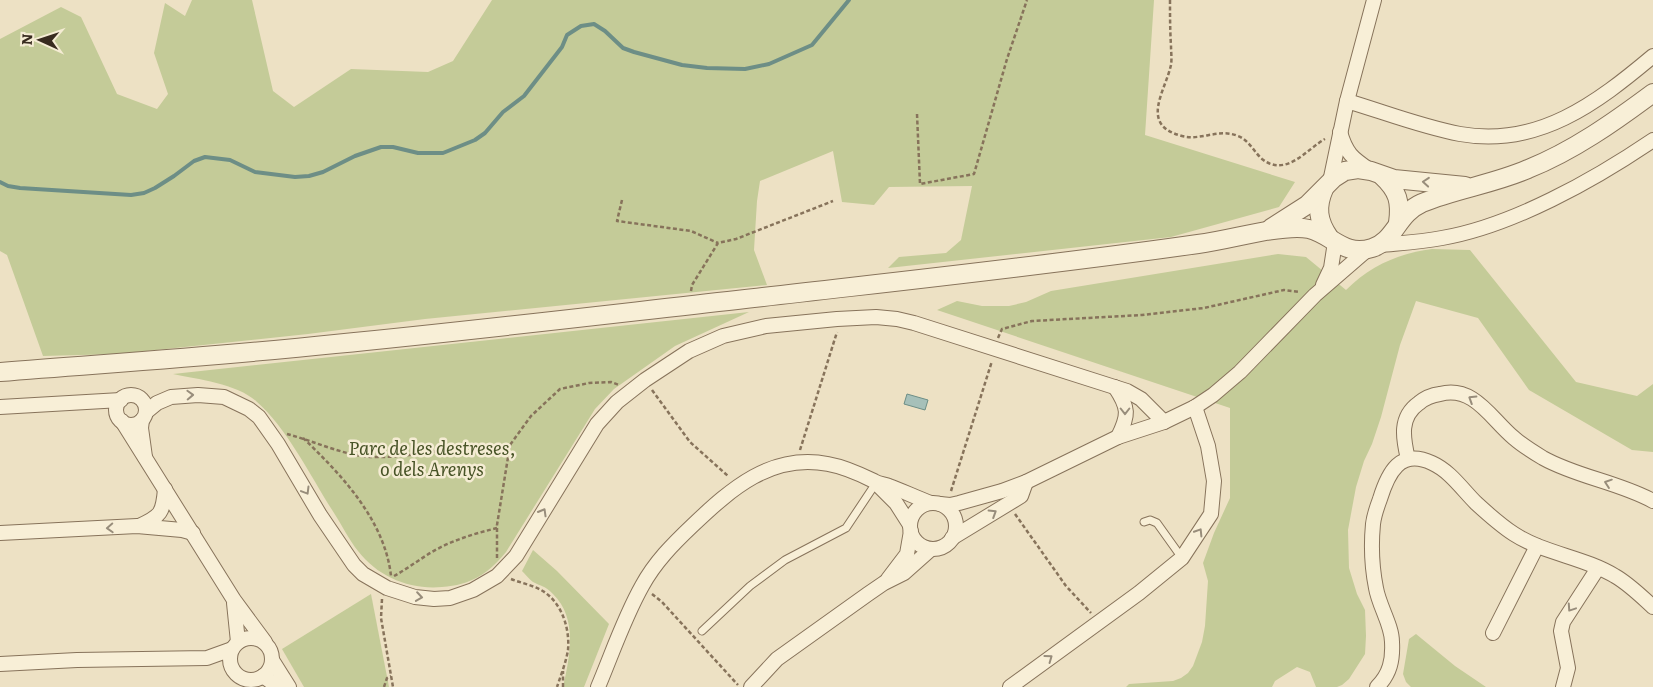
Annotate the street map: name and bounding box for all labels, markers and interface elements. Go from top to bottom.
north arrow [15,15,65,65]
text: N [16,33,36,46]
one-way arrow [1422,177,1430,188]
one-way arrow [186,390,194,400]
one-way arrow [1468,396,1477,406]
one-way arrow [1120,408,1130,416]
park label: Parc de les destreses, o dels Arenys [349,434,515,482]
one-way arrow [1604,479,1613,489]
one-way arrow [299,486,309,495]
one-way arrow [537,508,547,517]
one-way arrow [987,510,996,520]
one-way arrow [106,522,114,533]
one-way arrow [1193,529,1202,538]
one-way arrow [416,591,424,602]
one-way arrow [1568,603,1577,612]
one-way arrow [1043,655,1053,664]

